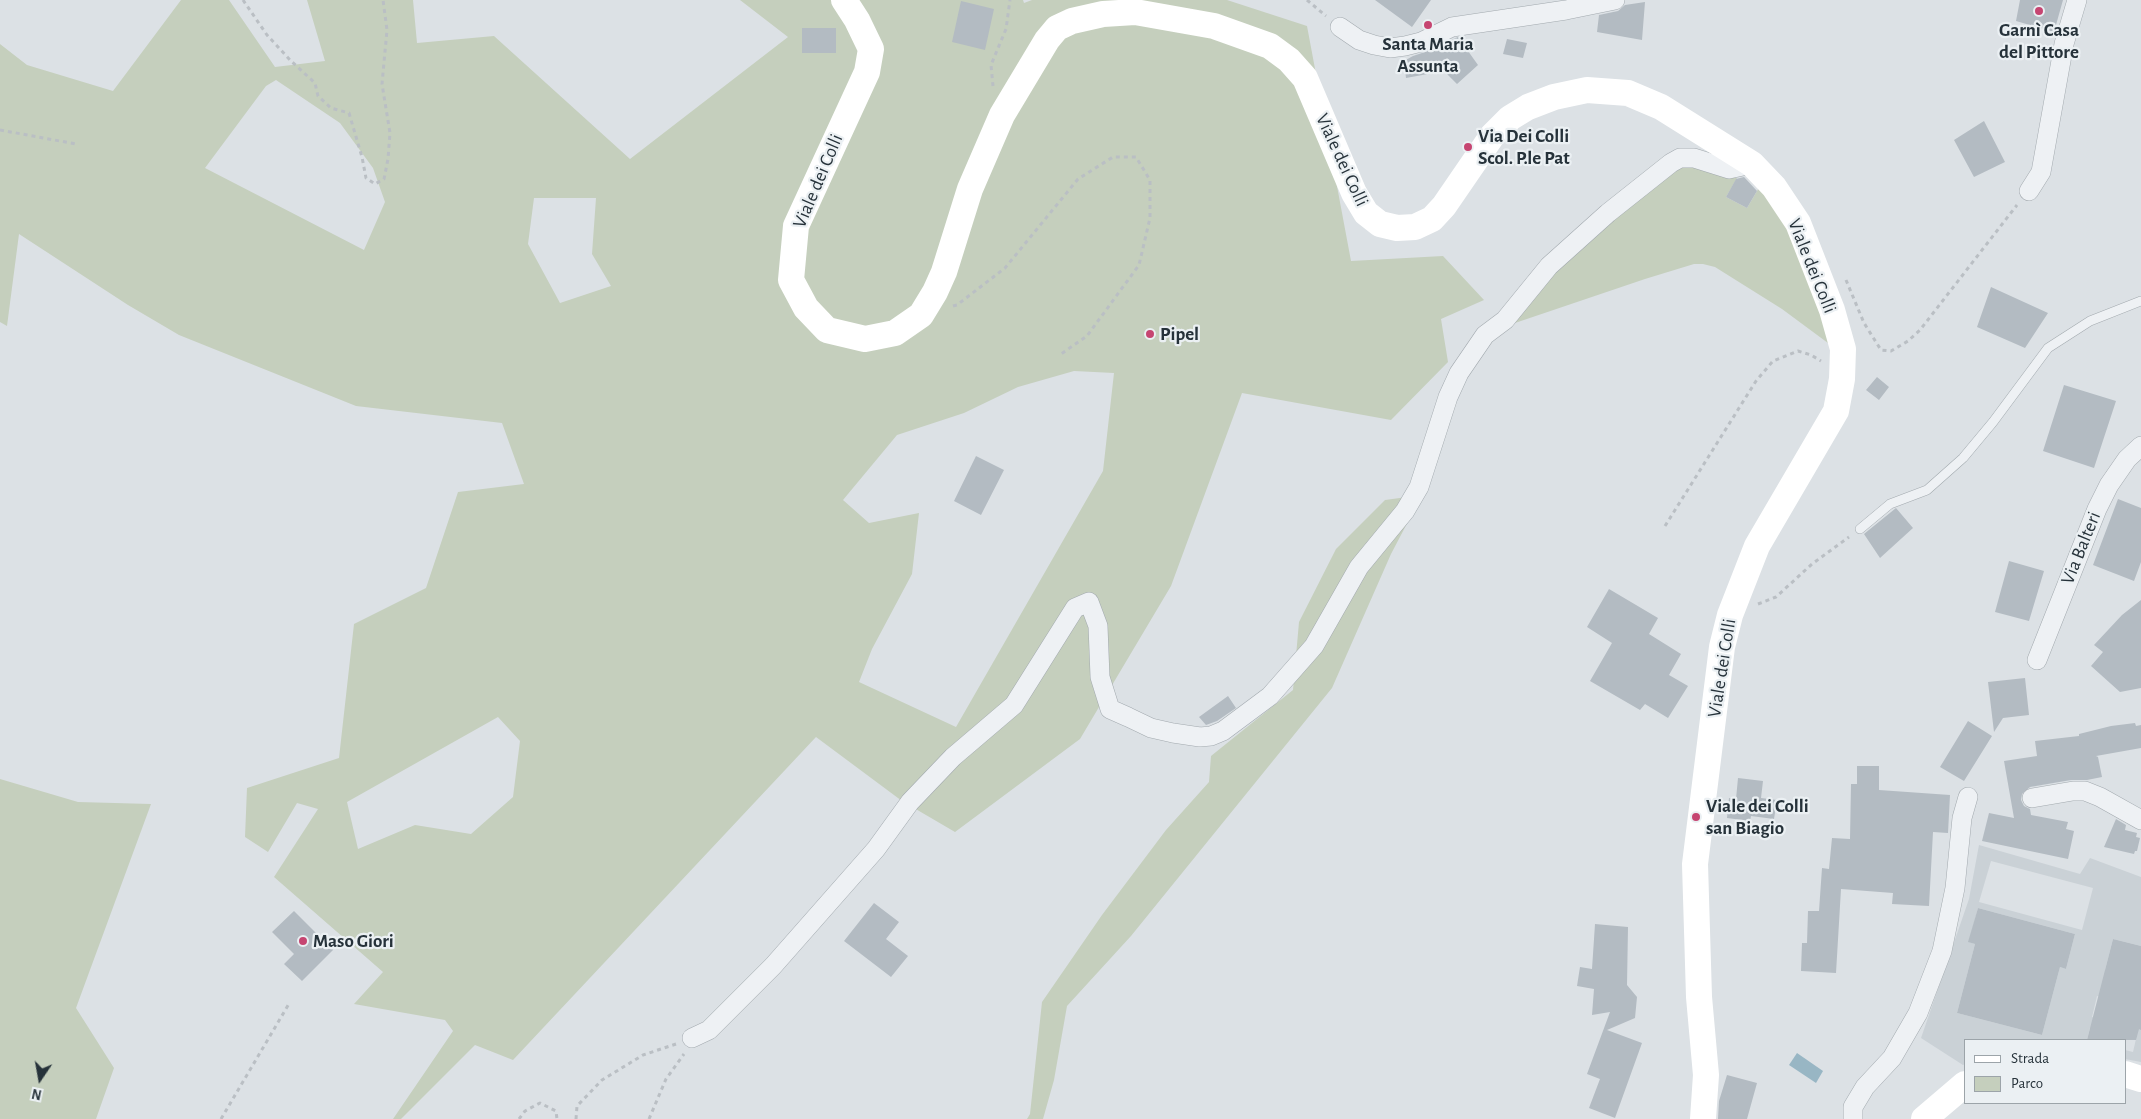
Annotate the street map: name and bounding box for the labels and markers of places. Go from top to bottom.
marker: Garnì Casa del Pittore [2033,5,2045,17]
marker: Santa Maria Assunta [1422,19,1434,31]
place label: Garnì Casa del Pittore [1999,19,2079,63]
place label: Santa Maria Assunta [1382,33,1474,77]
place label: Via Dei Colli Scol. P.le Pat [1478,125,1570,169]
marker: Via Dei Colli Scol. P.le Pat [1462,141,1474,153]
place label: Pipel [1160,323,1199,345]
marker: Pipel [1144,328,1156,340]
place label: Viale dei Colli san Biagio [1706,795,1809,839]
marker: Viale dei Colli san Biagio [1690,811,1702,823]
place label: Maso Giori [313,930,394,952]
marker: Maso Giori [297,935,309,947]

